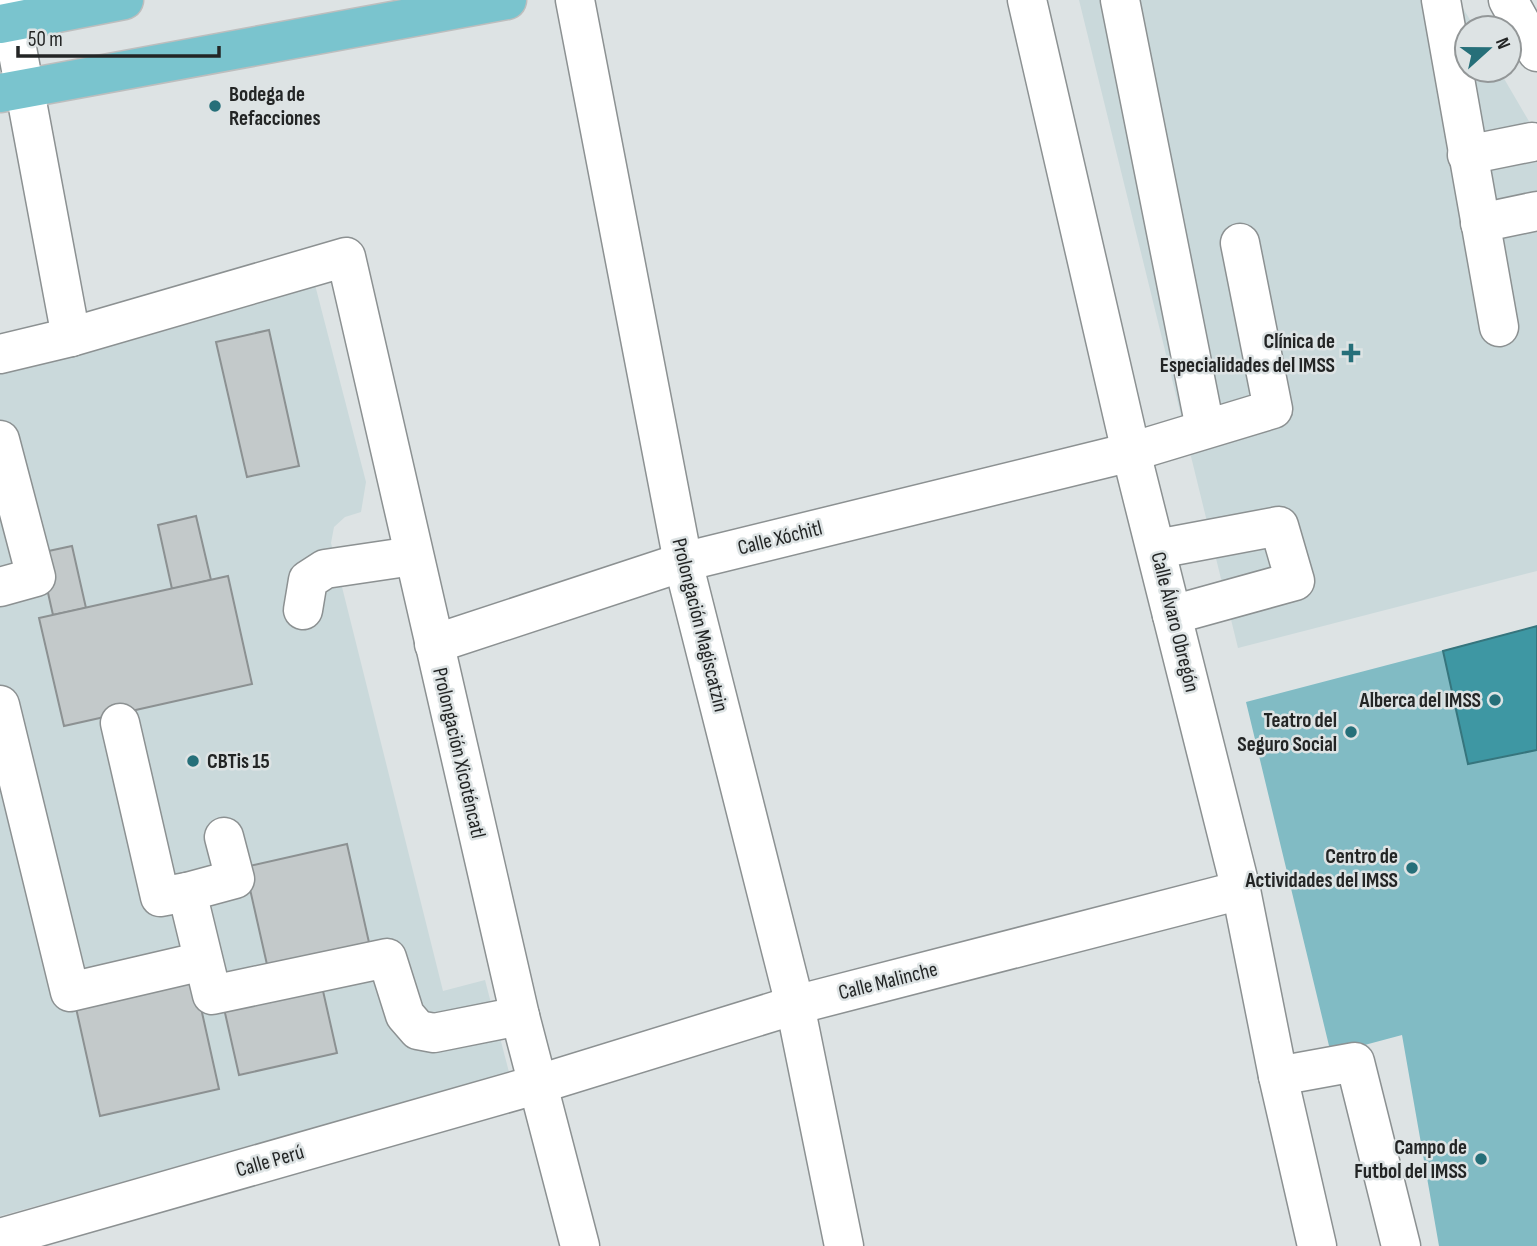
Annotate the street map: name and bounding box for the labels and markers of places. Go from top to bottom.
place label: Bodega de Refacciones [229,82,320,131]
marker: Bodega de Refacciones [207,98,223,114]
place label: Clínica de Especialidades del IMSS [1160,329,1335,378]
marker: Clínica de Especialidades del IMSS [1341,343,1361,363]
place label: Alberca del IMSS [1358,688,1481,713]
marker: Alberca del IMSS [1487,692,1503,708]
place label: Teatro del Seguro Social [1237,708,1337,757]
marker: Teatro del Seguro Social [1343,724,1359,740]
place label: CBTis 15 [207,749,270,774]
marker: CBTis 15 [185,753,201,769]
place label: Centro de Actividades del IMSS [1244,844,1398,893]
marker: Centro de Actividades del IMSS [1404,860,1420,876]
place label: Campo de Futbol del IMSS [1354,1135,1467,1184]
marker: Campo de Futbol del IMSS [1473,1151,1489,1167]

